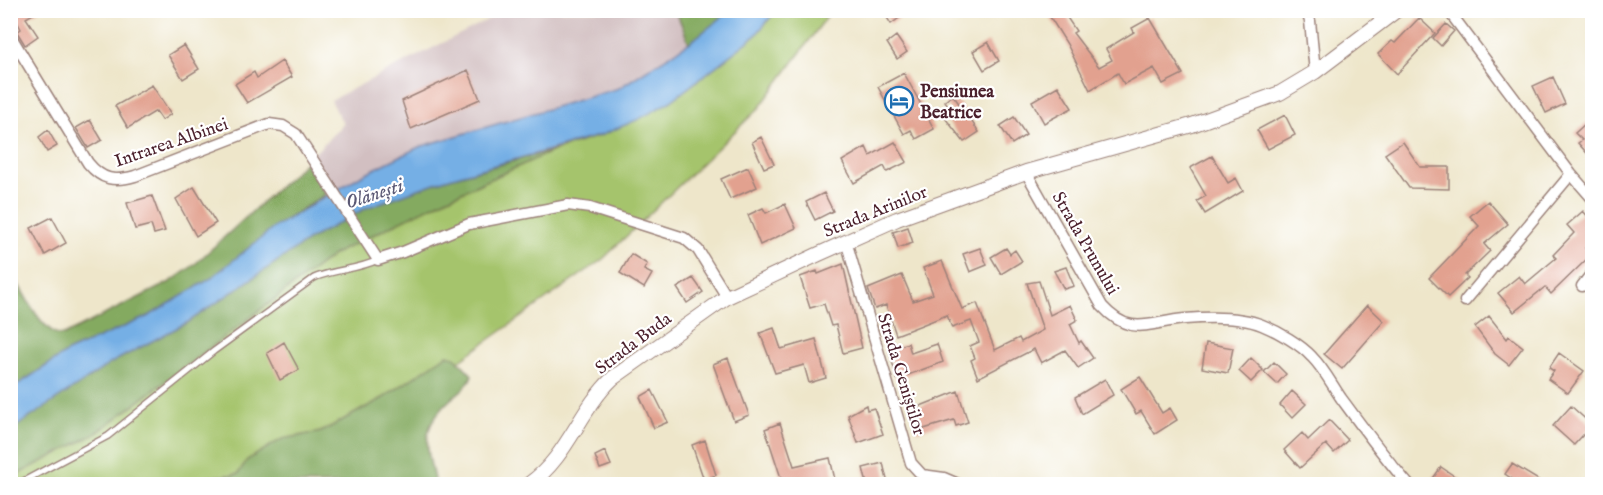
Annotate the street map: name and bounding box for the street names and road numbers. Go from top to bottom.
street label: Intrarea Albinei [112,113,231,174]
street label: Strada Arinilor [820,181,931,244]
street label: Strada Prunului [1046,188,1124,300]
street label: Strada Buda [591,308,677,380]
street label: Strada Geniștilor [871,311,930,439]

